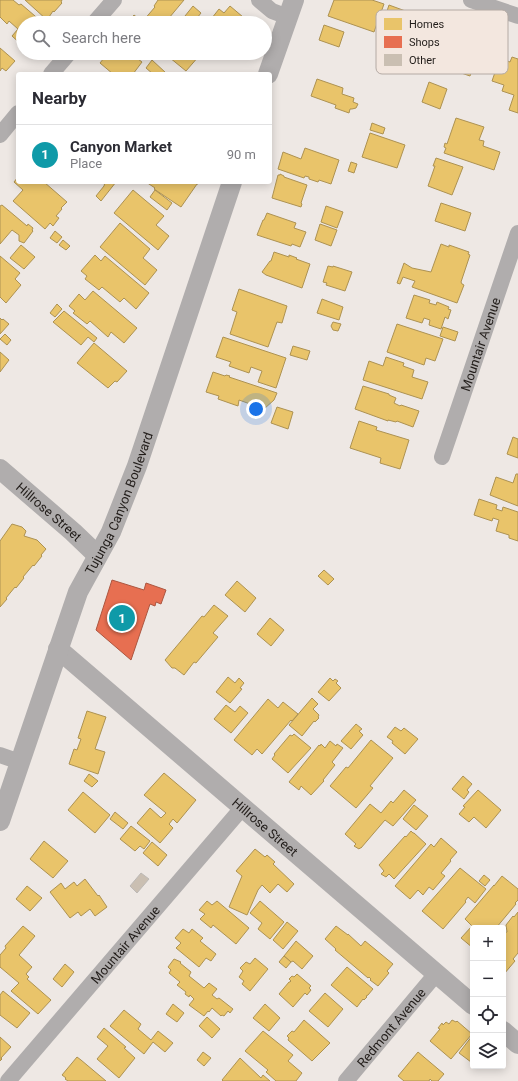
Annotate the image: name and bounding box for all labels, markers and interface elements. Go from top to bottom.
legend [376,10,508,74]
search box [16,16,272,60]
text: Homes [409,18,445,31]
icon: search [30,27,52,49]
text: Search here [62,29,141,47]
text: Shops [409,36,440,49]
text: Other [409,54,436,67]
text: Nearby [32,88,87,108]
text: Canyon Market [70,138,172,156]
text: 1 [41,147,49,162]
text: 90 m [227,147,256,162]
text: Place [70,156,102,171]
street label: Mountair Avenue [457,295,503,393]
your location [246,399,266,419]
street label: Tujunga Canyon Boulevard [82,430,155,577]
street label: Hillrose Street [13,479,85,544]
pin: 1 [109,603,135,633]
street label: Hillrose Street [229,794,301,859]
street label: Mountair Avenue [88,902,163,986]
map controls [470,925,506,1069]
button: + [470,925,506,961]
button: − [470,961,506,997]
street label: Redmont Avenue [354,985,429,1070]
button: locate [470,997,506,1033]
button: layers [470,1033,506,1069]

